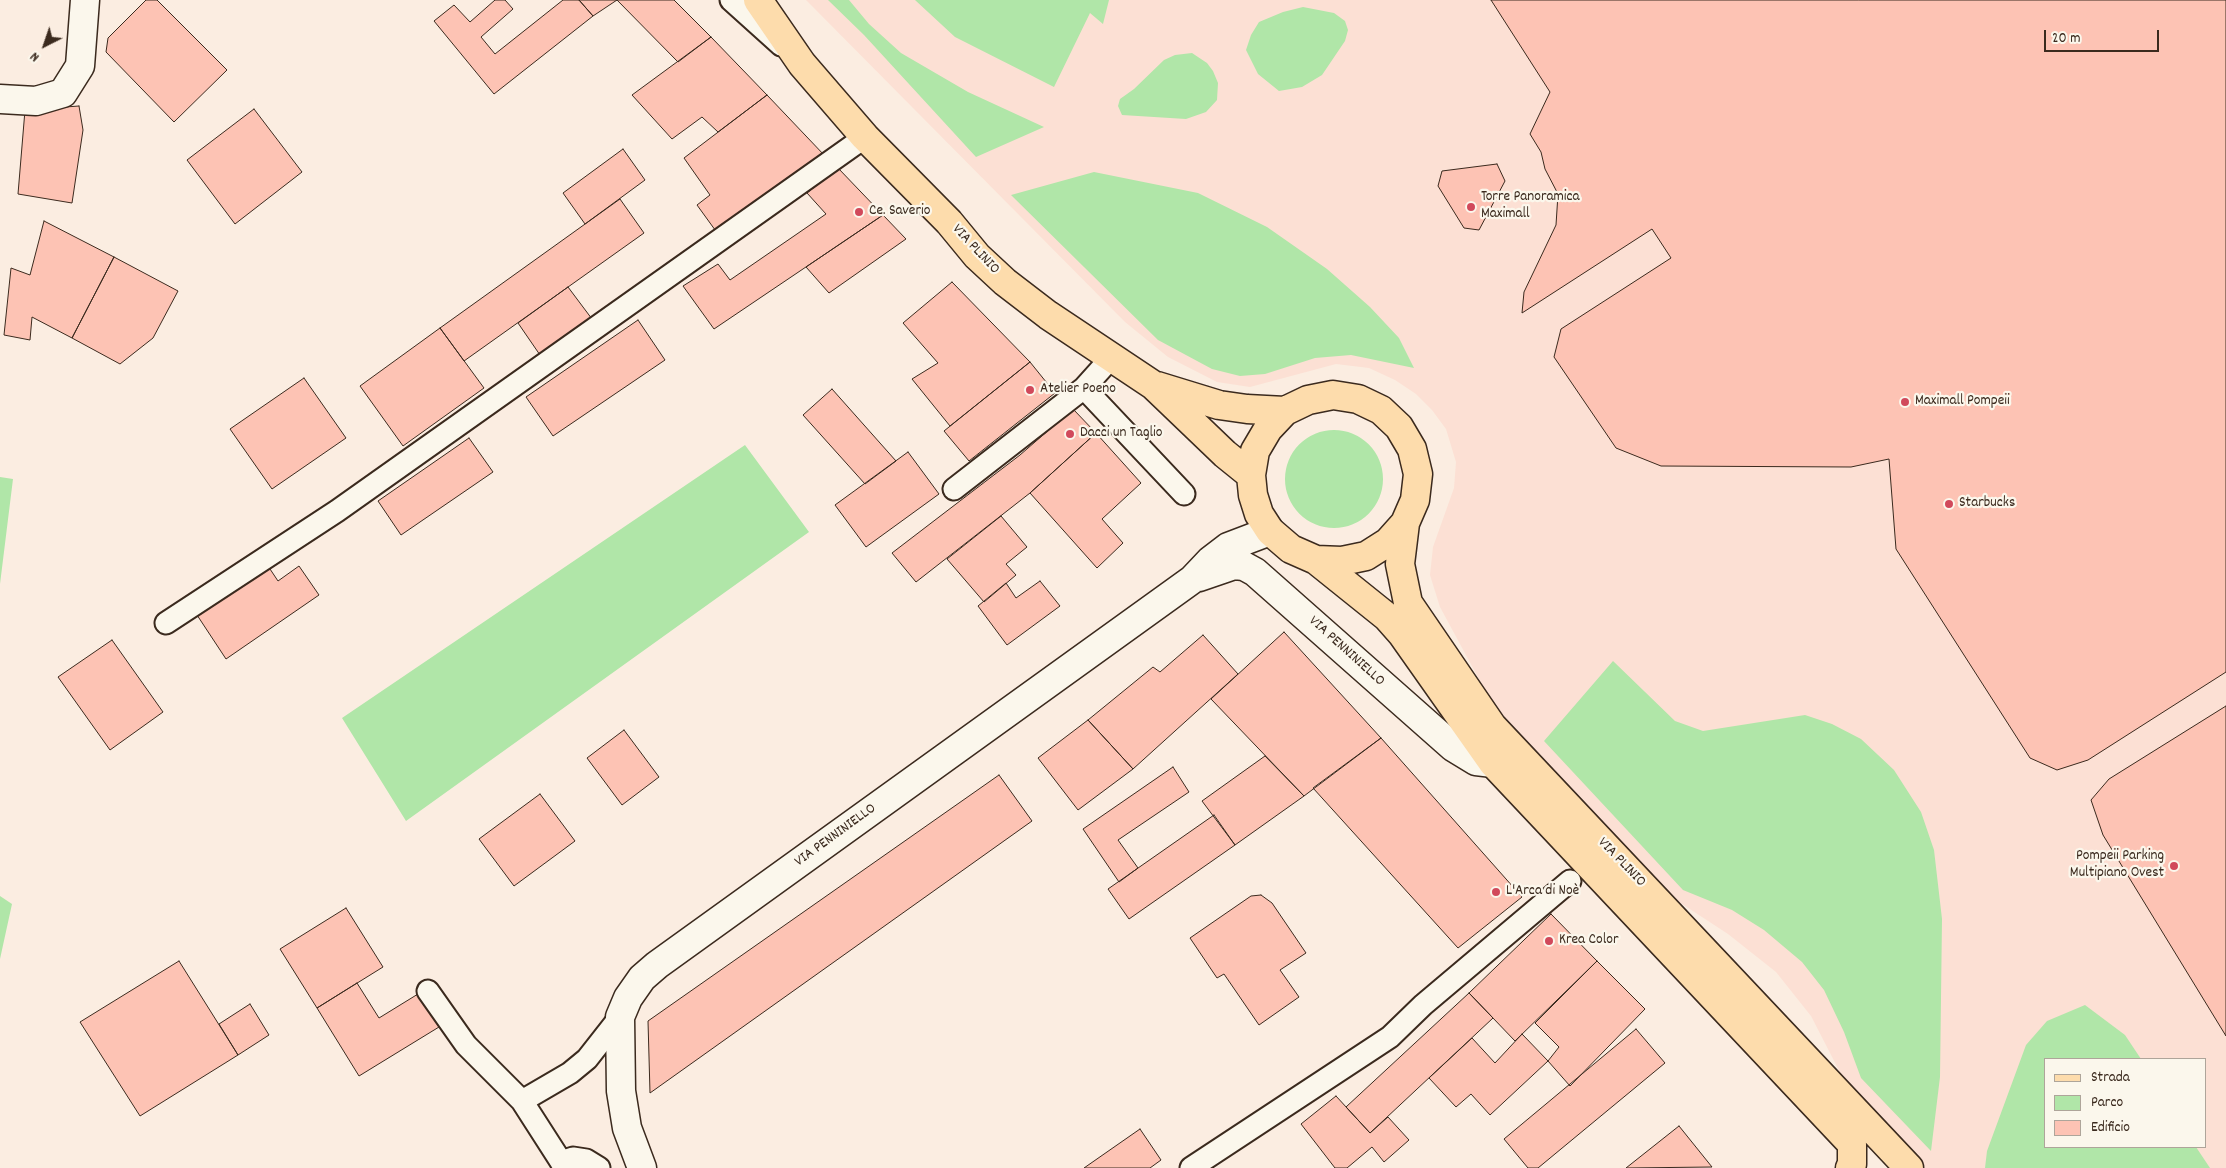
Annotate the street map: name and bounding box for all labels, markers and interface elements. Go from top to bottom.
north arrow [20,20,70,70]
scale bar [2046,20,2161,52]
text: 20 m [2052,28,2080,50]
text: N [26,47,44,66]
place label: Torre Panoramica Maximall [1481,189,1580,224]
marker: Torre Panoramica Maximall [1465,201,1477,213]
place label: Ce. Saverio [869,203,930,221]
marker: Ce. Saverio [853,206,865,218]
street label: VIA PLINIO [947,221,1003,279]
place label: Atelier Poeno [1040,381,1116,399]
marker: Atelier Poeno [1024,384,1036,396]
place label: Maximall Pompeii [1915,393,2010,411]
marker: Maximall Pompeii [1899,396,1911,408]
place label: Dacci un Taglio [1080,425,1162,443]
marker: Dacci un Taglio [1064,428,1076,440]
place label: Starbucks [1959,495,2015,513]
marker: Starbucks [1943,498,1955,510]
street label: VIA PENNINIELLO [1304,613,1388,691]
street label: VIA PENNINIELLO [792,800,880,872]
street label: VIA PLINIO [1593,835,1649,891]
place label: Pompeii Parking Multipiano Ovest [2070,848,2164,883]
marker: Pompeii Parking Multipiano Ovest [2168,860,2180,872]
place label: L'Arca di Noè [1506,883,1579,901]
marker: L'Arca di Noè [1490,886,1502,898]
place label: Krea Color [1559,932,1618,950]
marker: Krea Color [1543,935,1555,947]
legend [2044,1058,2206,1148]
text: Strada [2091,1067,2130,1089]
text: Parco [2091,1092,2123,1114]
text: Edificio [2091,1117,2130,1139]

